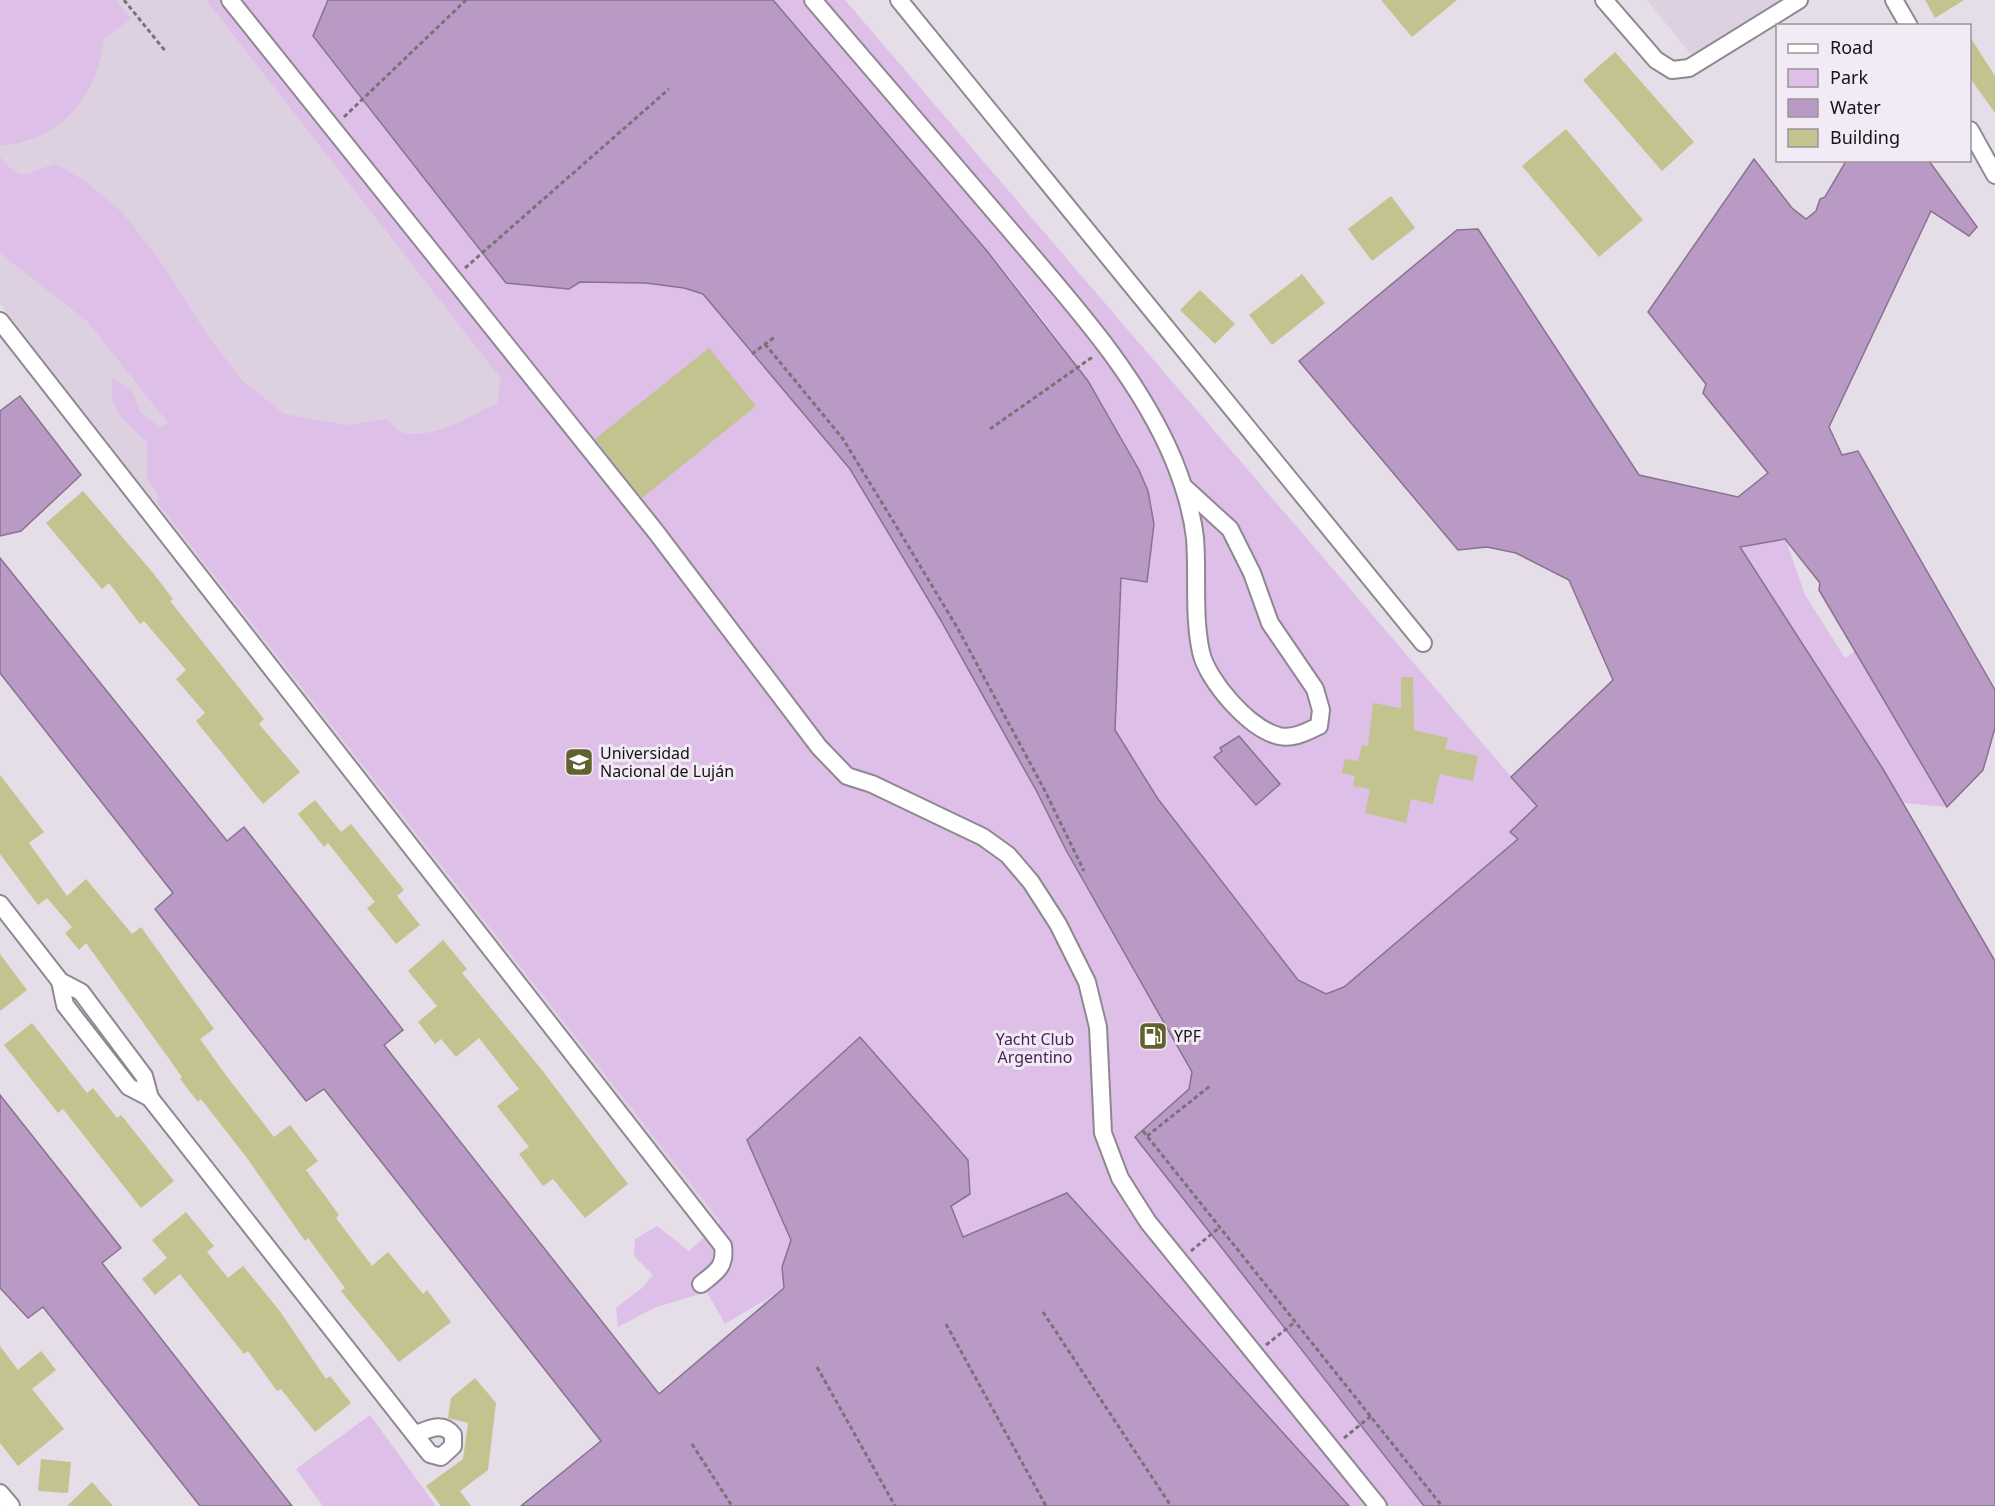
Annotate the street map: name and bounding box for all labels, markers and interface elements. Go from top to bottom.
legend [1776,24,1971,162]
text: Road [1830,35,1873,59]
text: Park [1830,65,1868,89]
text: Water [1830,95,1881,119]
text: Building [1830,125,1900,149]
place label: Universidad Nacional de Luján [600,742,734,782]
school or university icon: Universidad Nacional de Luján [563,746,595,778]
fuel station icon: YPF [1137,1020,1169,1052]
place label: YPF [1174,1025,1201,1047]
park label: Yacht Club Argentino [996,1028,1074,1068]

